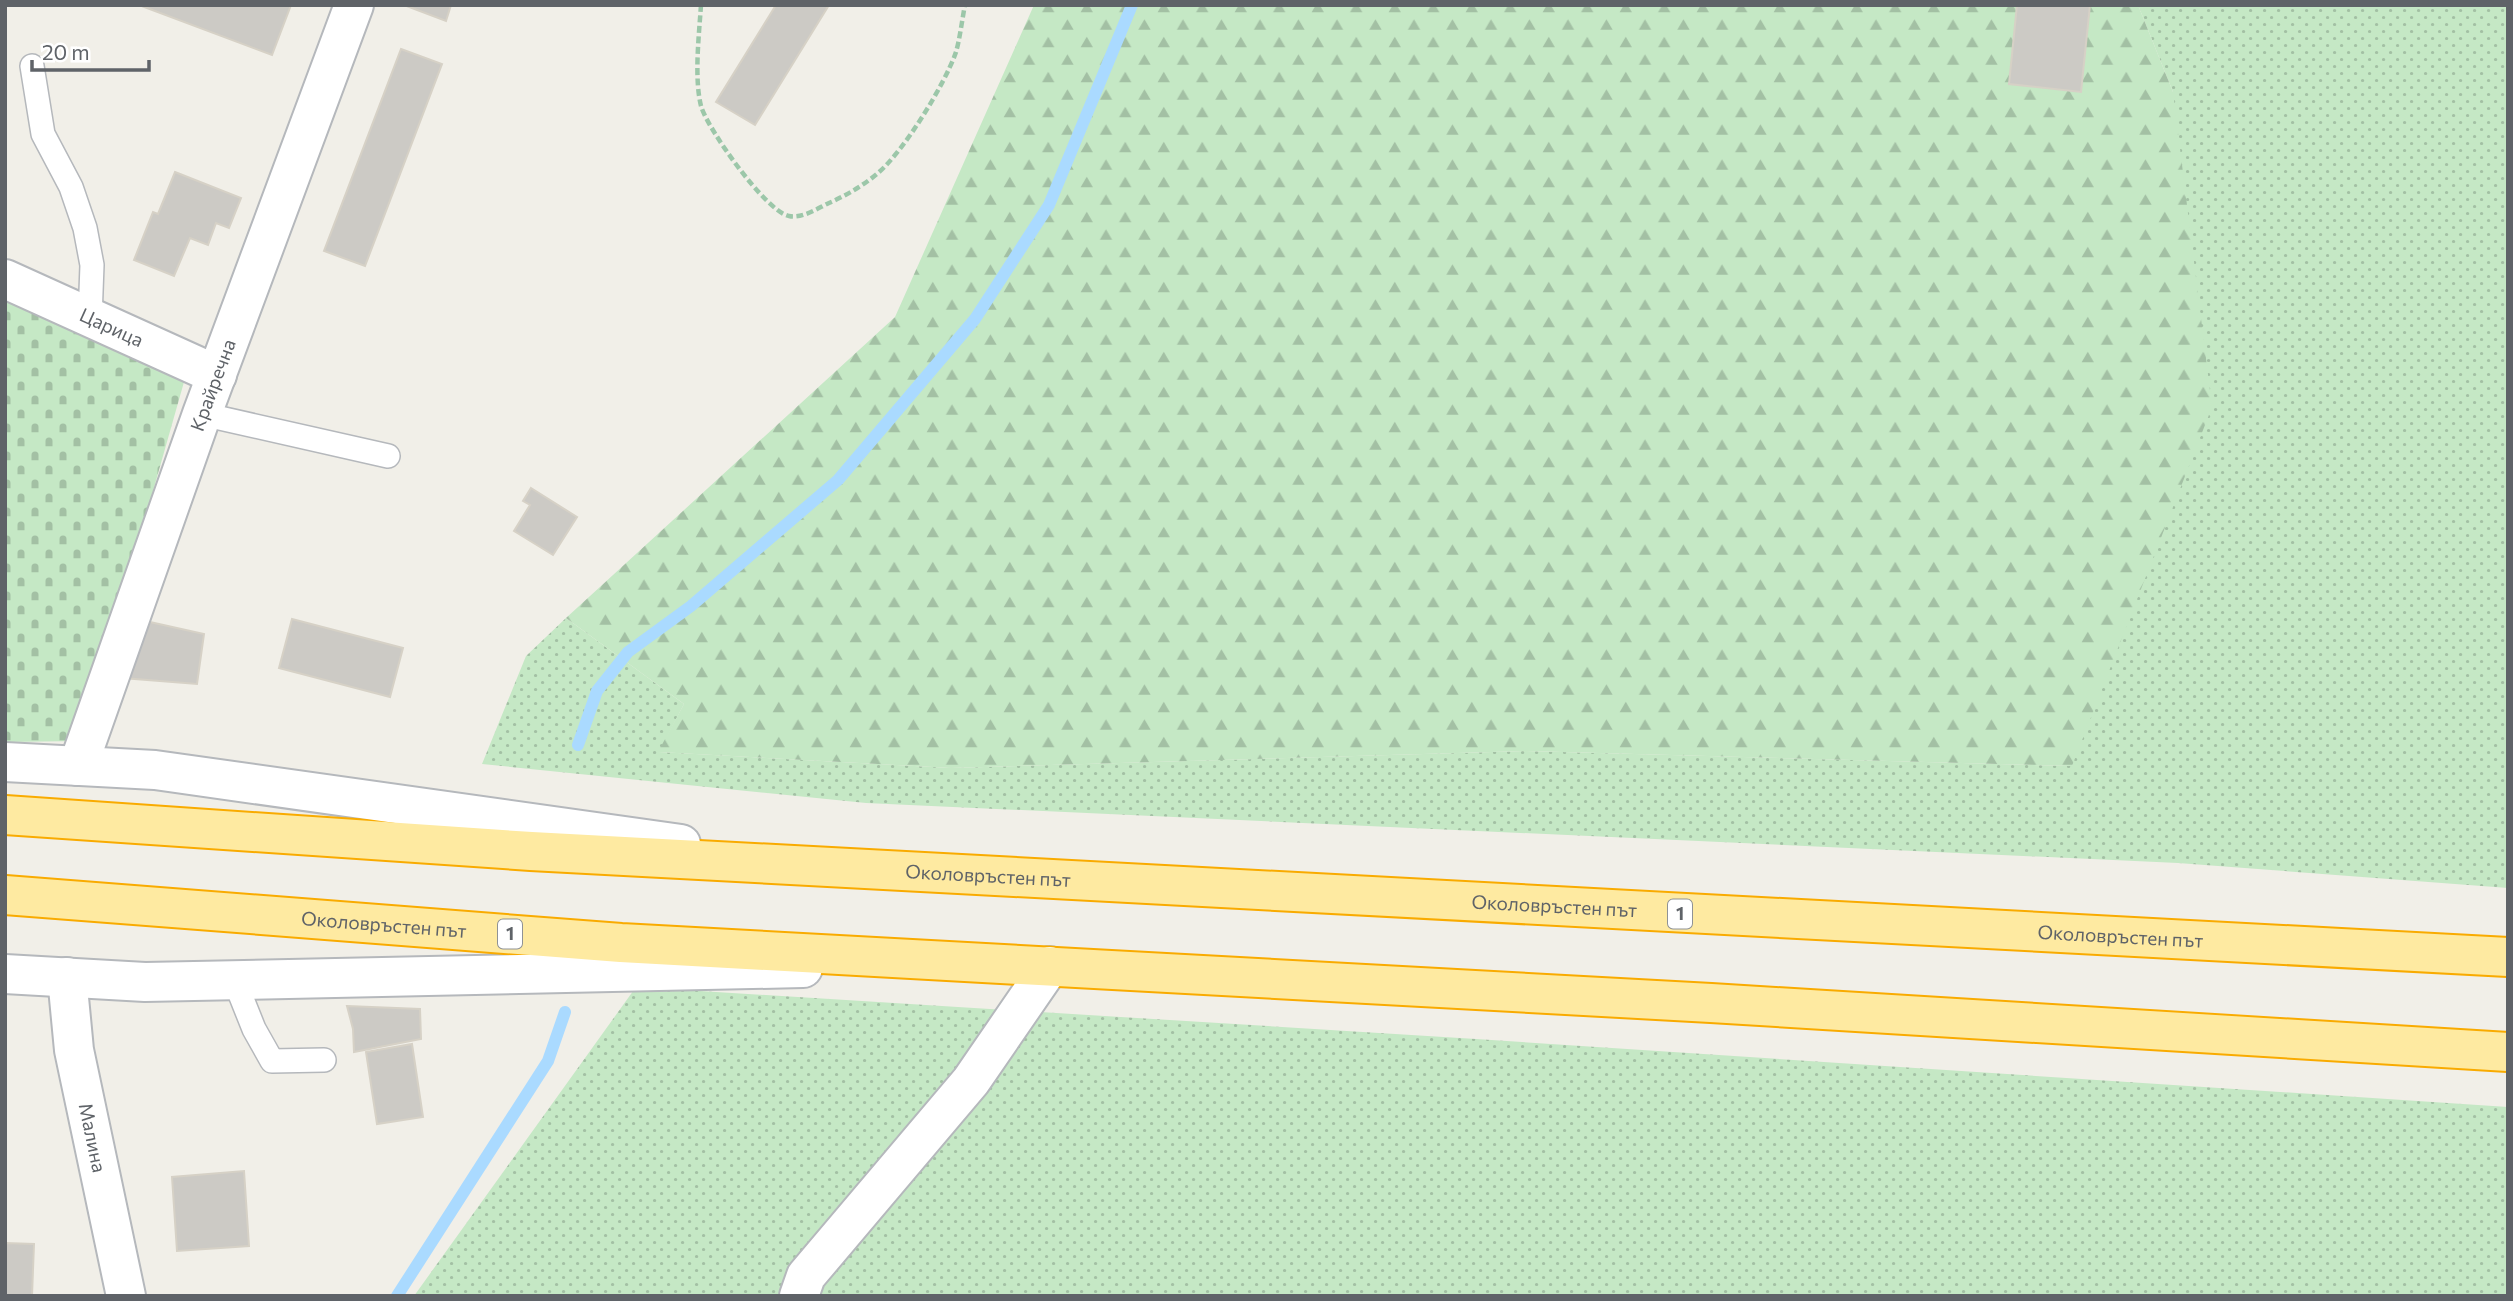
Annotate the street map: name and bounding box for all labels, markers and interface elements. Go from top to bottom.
scale bar [32,28,149,72]
text: 20 m [42,39,90,64]
street label: Царица [76,302,147,351]
street label: Крайречна [185,336,240,434]
street label: Околовръстен път [905,859,1072,891]
street label: Околовръстен път [1471,889,1638,921]
road number: 1 [1668,900,1692,929]
street label: Околовръстен път [300,906,467,942]
road number: 1 [498,919,522,948]
street label: Околовръстен път [2037,920,2204,952]
street label: Малина [74,1101,112,1174]

